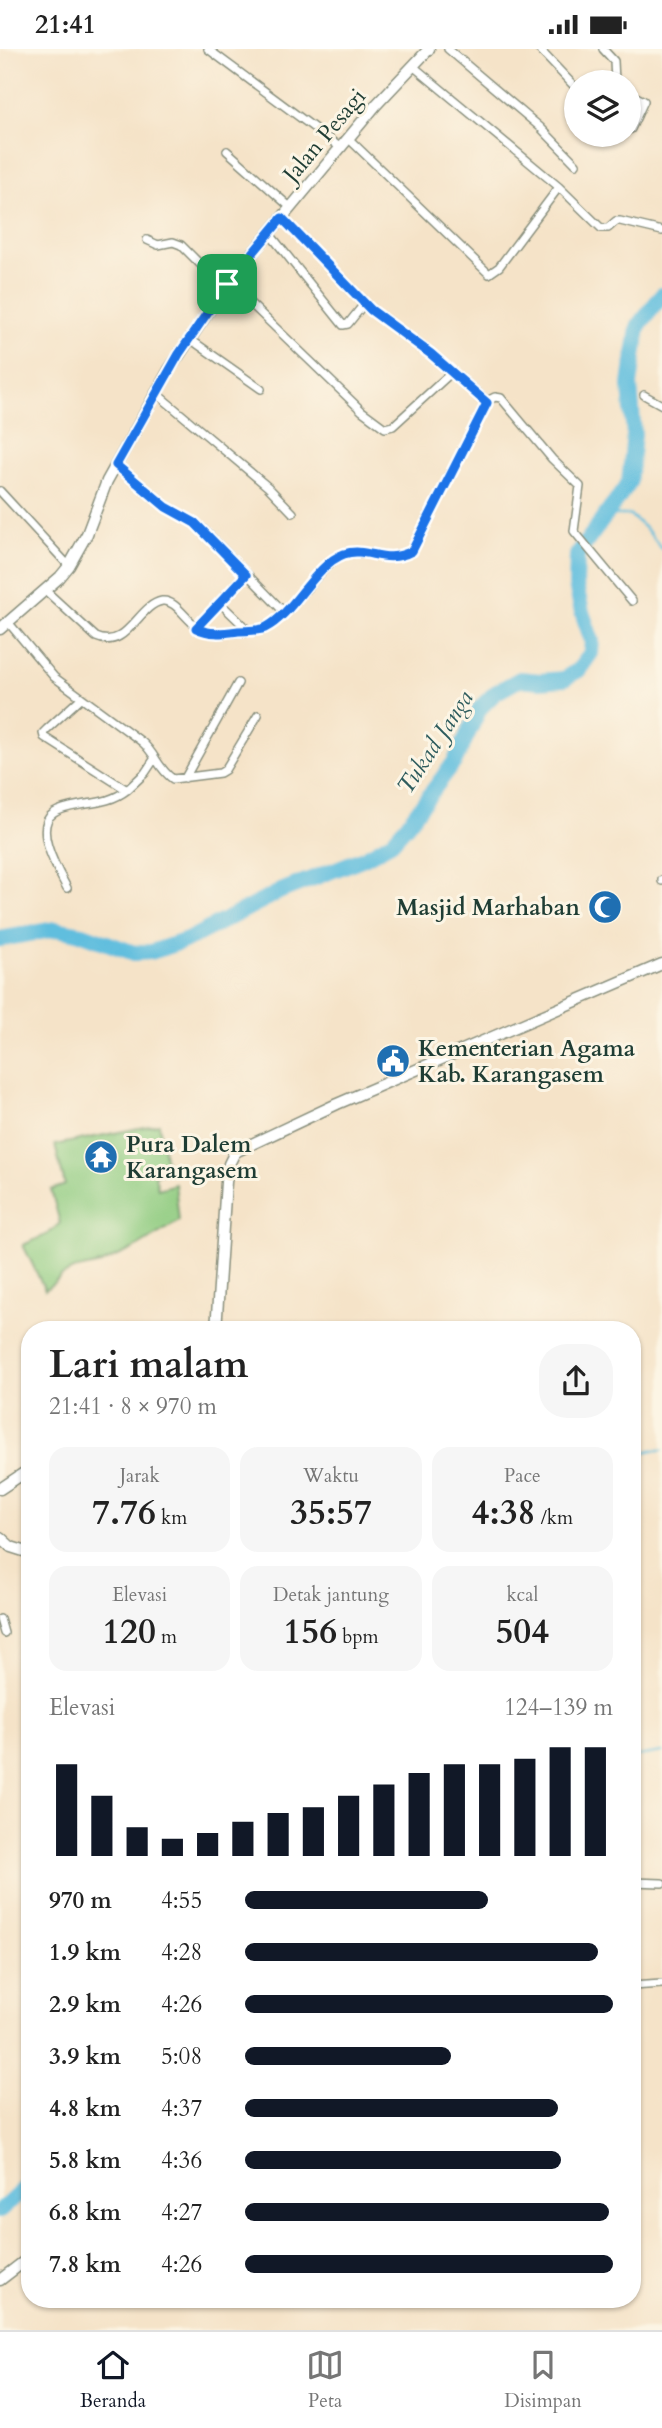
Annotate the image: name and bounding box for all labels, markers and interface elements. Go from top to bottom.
text: 21:41 [35,7,96,42]
map controls [564,70,641,147]
button: layers [564,70,641,147]
street label: Jalan Pesagi [274,82,373,191]
pin [197,254,257,314]
icon: arrive [208,265,246,303]
water label: Tukad Janga [389,684,481,801]
mosque icon: Masjid Marhaban [586,888,624,926]
place label: Masjid Marhaban [396,892,580,923]
place label: Kementerian Agama Kab. Karangasem [418,1033,636,1090]
public building icon: Kementerian Agama Kab. Karangasem [374,1042,412,1080]
place label: Pura Dalem Karangasem [126,1129,259,1186]
temple icon: Pura Dalem Karangasem [82,1138,120,1176]
text: Lari malam [49,1339,248,1391]
button: share [539,1344,613,1418]
text: 21:41 · 8 × 970 m [49,1391,217,1422]
text: Jarak [120,1463,160,1489]
text: Waktu [303,1463,359,1489]
text: Pace [504,1463,541,1489]
text: 7.76 [92,1489,156,1537]
text: 35:57 [290,1489,372,1537]
text: 4:38 [472,1489,536,1537]
text: km [156,1505,187,1531]
text: /km [536,1505,573,1531]
text: Elevasi [112,1582,167,1608]
text: Detak jantung [273,1582,389,1608]
text: kcal [506,1582,538,1608]
text: 120 [102,1608,156,1656]
text: 156 [283,1608,337,1656]
text: 504 [495,1608,549,1656]
text: m [156,1624,177,1650]
text: bpm [337,1624,379,1650]
text: Elevasi [49,1692,115,1723]
text: 124–139 m [504,1692,613,1723]
text: 970 m [49,1885,112,1916]
text: 4:55 [161,1885,202,1916]
text: 1.9 km [49,1937,121,1968]
text: 4:28 [161,1937,202,1968]
text: 2.9 km [49,1989,121,2020]
text: 4:26 [161,1989,202,2020]
text: 3.9 km [49,2041,121,2072]
text: 5:08 [161,2041,202,2072]
text: 4.8 km [49,2093,121,2124]
text: 4:37 [161,2093,202,2124]
text: 5.8 km [49,2145,121,2176]
text: 4:36 [161,2145,202,2176]
text: 6.8 km [49,2197,121,2228]
text: 4:27 [161,2197,202,2228]
text: 7.8 km [49,2249,121,2280]
text: 4:26 [161,2249,202,2280]
tab: Beranda [80,2346,146,2414]
tab: Peta [306,2346,344,2414]
tab: Disimpan [504,2346,582,2414]

